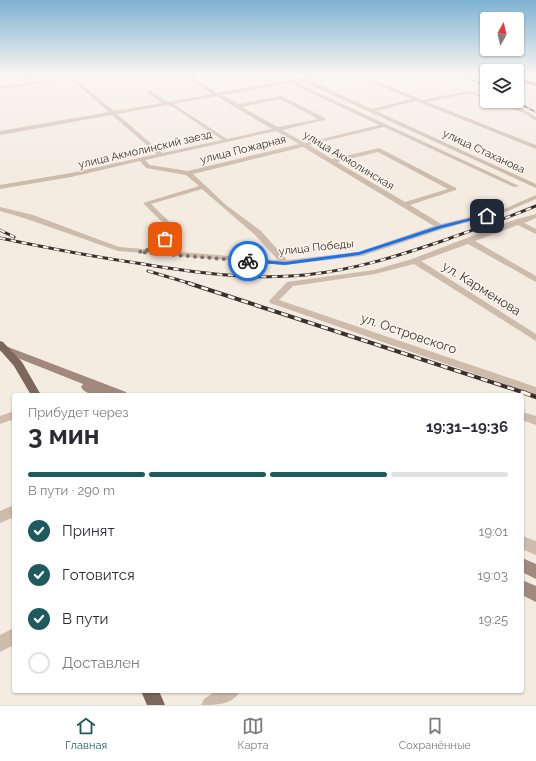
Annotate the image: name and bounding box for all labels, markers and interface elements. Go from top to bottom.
north arrow [480,12,524,56]
map controls [480,12,524,108]
button: layers [480,64,524,108]
street label: улица Стаханова [441,127,527,176]
street label: улица Акмолинский заезд [77,128,214,171]
street label: улица Акмолинская [301,128,397,193]
street label: улица Пожарная [199,133,287,166]
pin [470,199,504,233]
icon: home [476,205,498,227]
pin [148,222,182,256]
icon: bag [154,228,176,250]
street label: улица Победы [278,237,354,258]
courier [228,241,268,281]
icon: bike [237,250,259,272]
street label: ул. Карменова [440,258,524,319]
street label: ул. Островского [359,310,459,357]
text: Прибудет через [28,405,128,420]
text: 19:31–19:36 [426,418,508,436]
text: 3 мин [28,420,99,450]
text: В пути · 290 m [28,483,115,498]
icon: check [28,520,50,542]
text: Принят [62,522,115,540]
text: 19:01 [479,524,508,539]
icon: check [28,564,50,586]
text: Готовится [62,566,135,584]
text: 19:03 [477,568,508,583]
icon: check [28,608,50,630]
text: В пути [62,610,109,628]
text: 19:25 [479,612,508,627]
text: Доставлен [62,654,140,672]
tab: Главная [65,715,107,752]
tab: Карта [237,715,268,752]
tab: Сохранённые [399,715,471,752]

